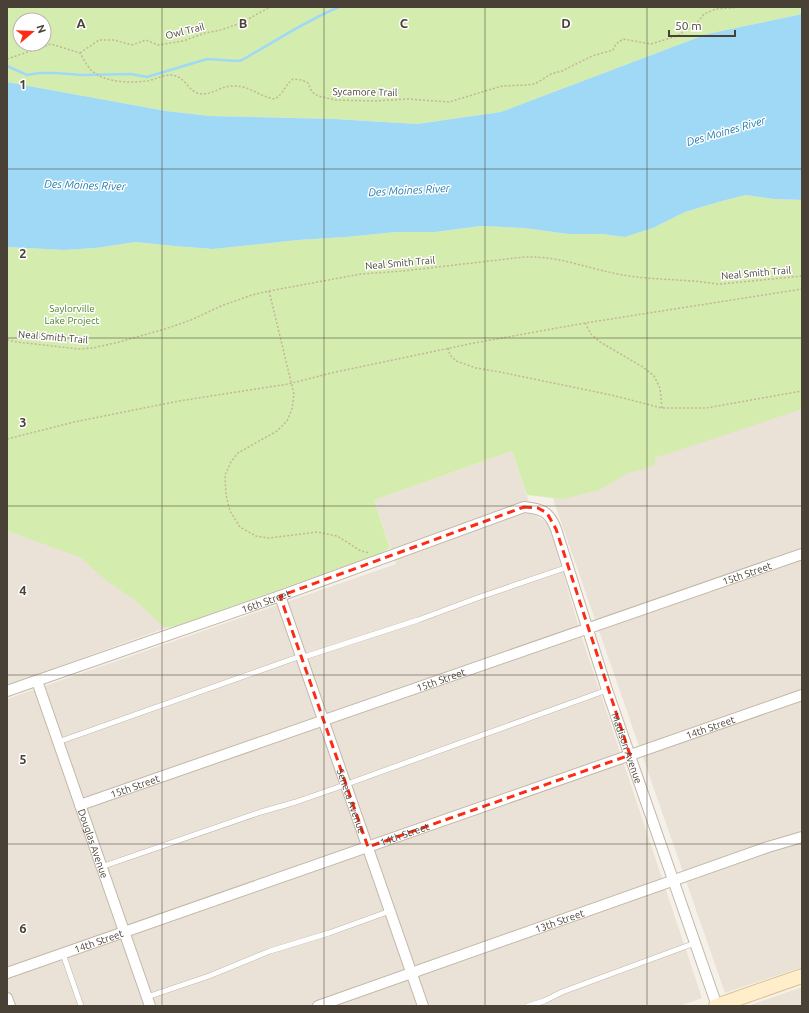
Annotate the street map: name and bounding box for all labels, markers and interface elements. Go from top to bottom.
north arrow [12,12,52,52]
scale bar [669,12,735,38]
text: A [76,16,86,30]
text: B [239,16,248,30]
text: C [400,16,409,30]
text: D [561,16,571,30]
text: 50 m [675,19,702,32]
street label: Owl Trail [164,21,206,41]
text: N [34,23,48,35]
text: 1 [19,77,27,91]
street label: Sycamore Trail [332,86,398,98]
water label: Des Moines River [685,114,768,148]
water label: Des Moines River [44,178,127,192]
water label: Des Moines River [368,182,451,198]
text: 2 [19,246,27,260]
street label: Neal Smith Trail [365,254,436,272]
street label: Neal Smith Trail [721,264,792,282]
park label: Saylorville Lake Project [44,303,100,326]
street label: Neal Smith Trail [18,328,89,346]
text: 3 [19,415,27,429]
street label: 15th Street [721,560,773,587]
text: 4 [19,583,27,597]
street label: 16th Street [240,587,292,615]
street label: 15th Street [415,666,467,693]
street label: Madison Avenue [610,711,645,785]
street label: 14th Street [684,713,736,741]
text: 5 [19,752,27,766]
street label: Seneca Avenue [335,767,368,835]
street label: 15th Street [109,772,161,800]
street label: Douglas Avenue [76,807,111,880]
street label: 14th Street [378,820,430,848]
street label: 13th Street [533,907,585,934]
text: 6 [19,921,27,935]
street label: 14th Street [73,927,125,955]

